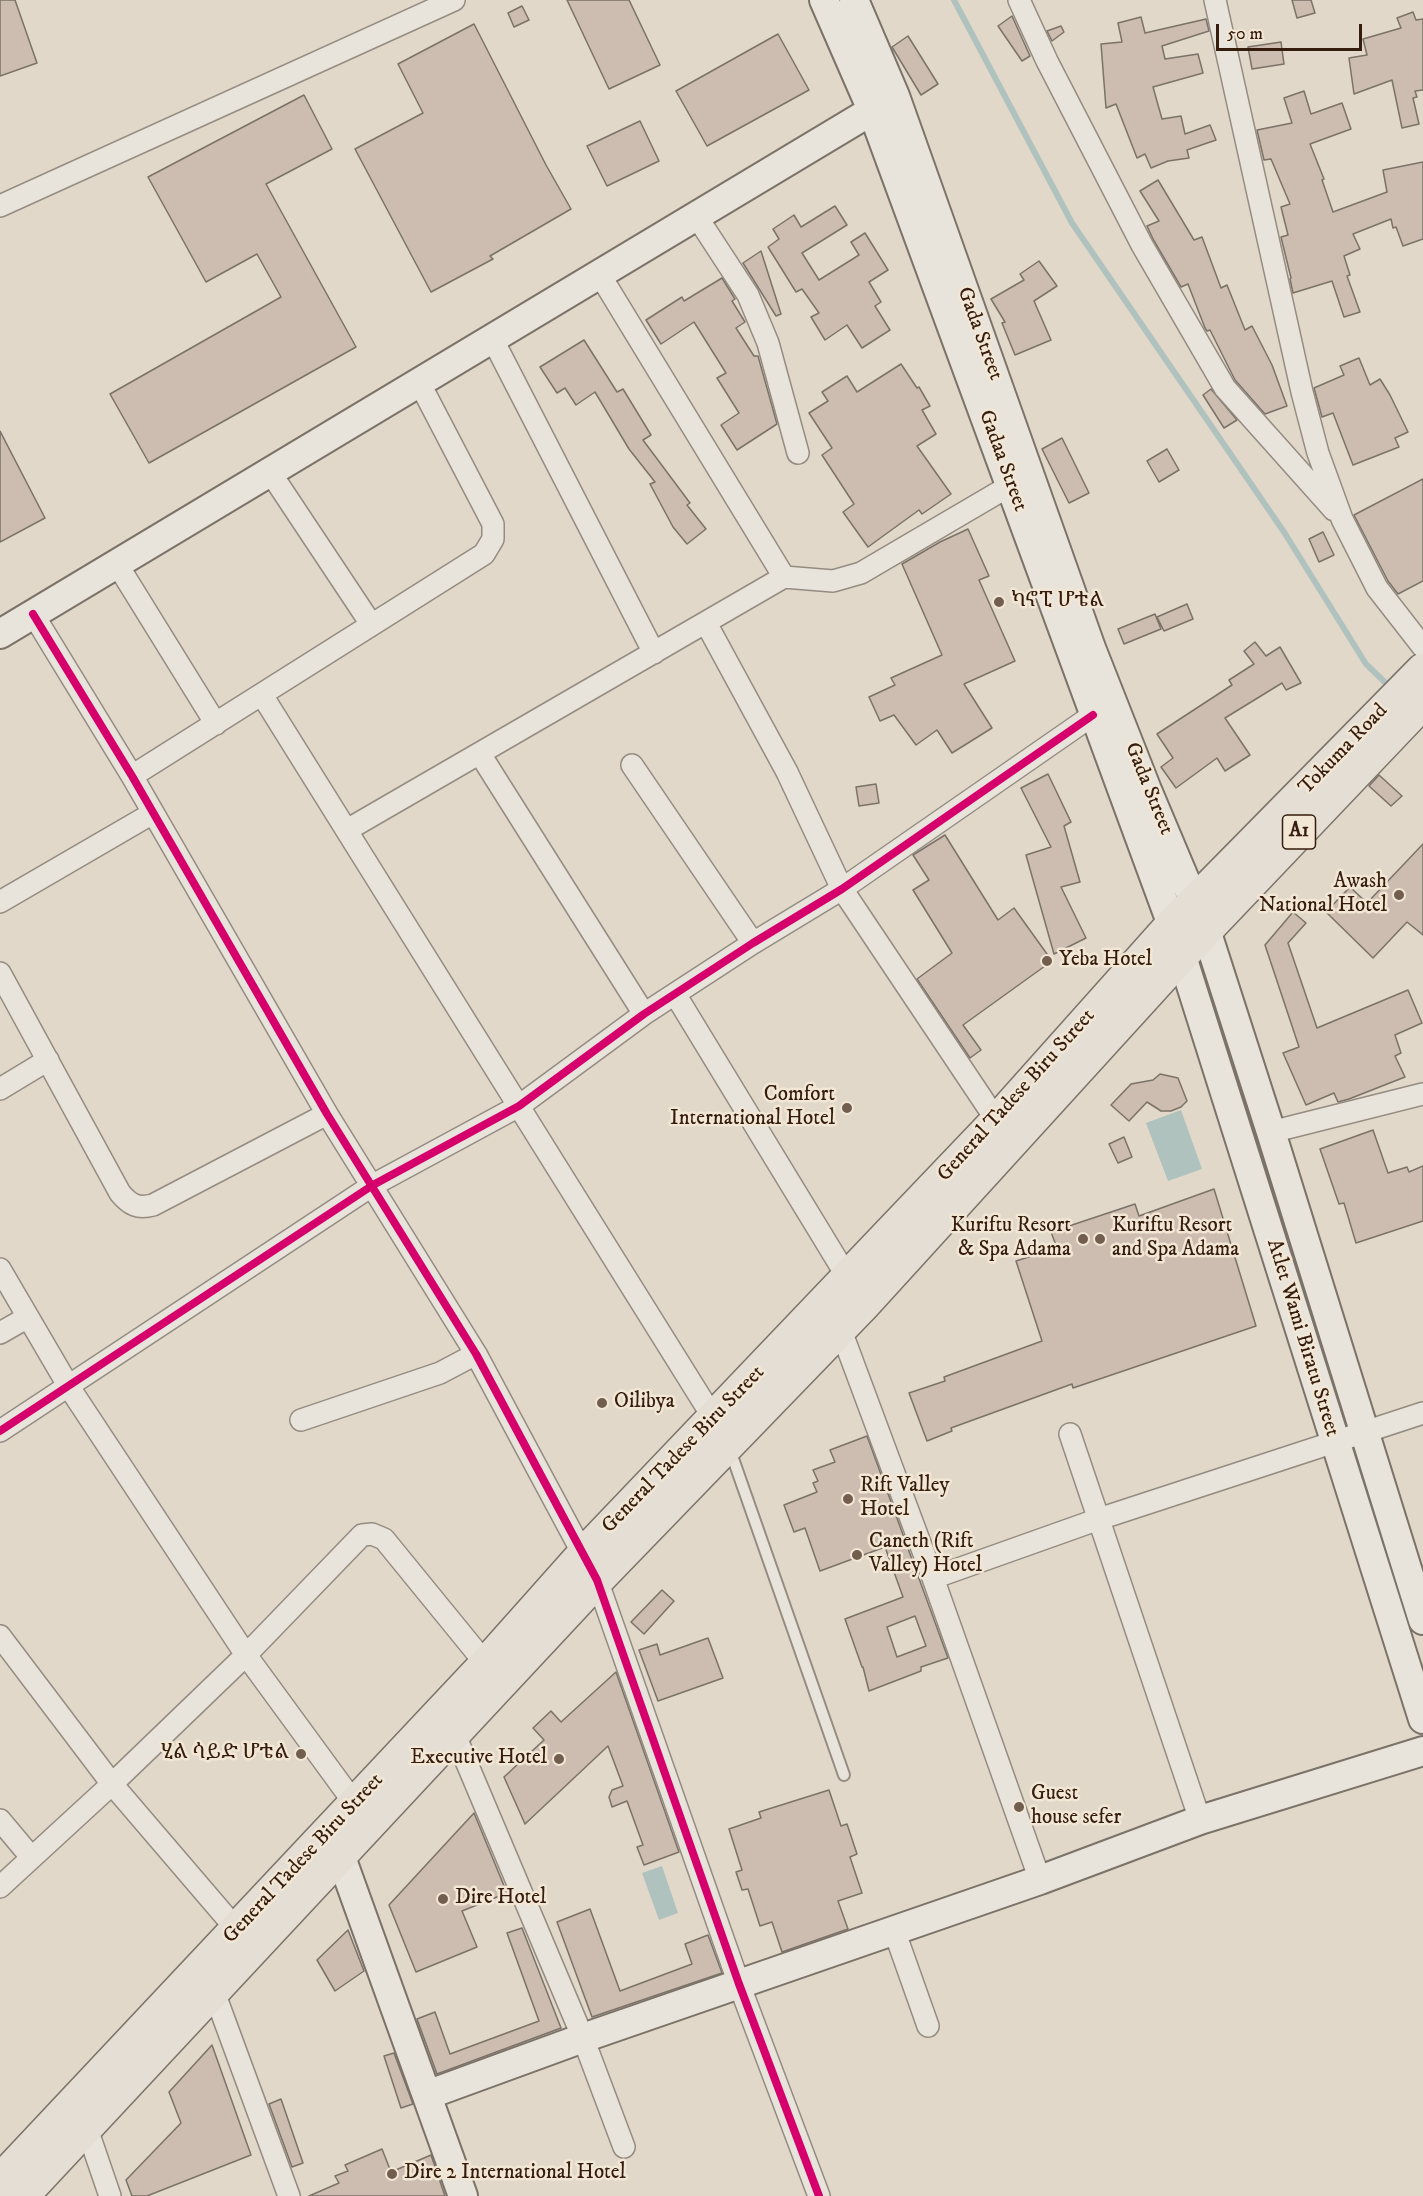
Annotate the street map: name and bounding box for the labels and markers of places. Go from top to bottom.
place label: ካኖፒ ሆቴል [1011,589,1104,615]
marker: ካኖፒ ሆቴል [992,595,1006,609]
place label: Awash National Hotel [1259,870,1387,920]
marker: Awash National Hotel [1392,888,1406,902]
place label: Yeba Hotel [1059,948,1152,974]
marker: Yeba Hotel [1040,954,1054,968]
place label: Comfort International Hotel [670,1083,835,1133]
marker: Comfort International Hotel [840,1101,854,1115]
place label: Kuriftu Resort & Spa Adama [951,1214,1071,1264]
place label: Kuriftu Resort and Spa Adama [1112,1214,1239,1264]
marker: Kuriftu Resort & Spa Adama [1076,1232,1090,1246]
marker: Kuriftu Resort and Spa Adama [1093,1232,1107,1246]
place label: Oilibya [614,1390,675,1416]
marker: Oilibya [595,1396,609,1410]
place label: Rift Valley Hotel [860,1474,949,1524]
marker: Rift Valley Hotel [841,1492,855,1506]
place label: Caneth (Rift Valley) Hotel [869,1530,982,1580]
marker: Caneth (Rift Valley) Hotel [850,1548,864,1562]
place label: ሂል ሳይድ ሆቴል [161,1741,289,1767]
place label: Executive Hotel [410,1746,547,1772]
marker: ሂል ሳይድ ሆቴል [294,1747,308,1761]
marker: Executive Hotel [552,1752,566,1766]
place label: Guest house sefer [1031,1782,1121,1832]
marker: Guest house sefer [1012,1800,1026,1814]
place label: Dire Hotel [455,1886,546,1912]
marker: Dire Hotel [436,1892,450,1906]
place label: Dire 2 International Hotel [404,2161,626,2187]
marker: Dire 2 International Hotel [385,2167,399,2181]

